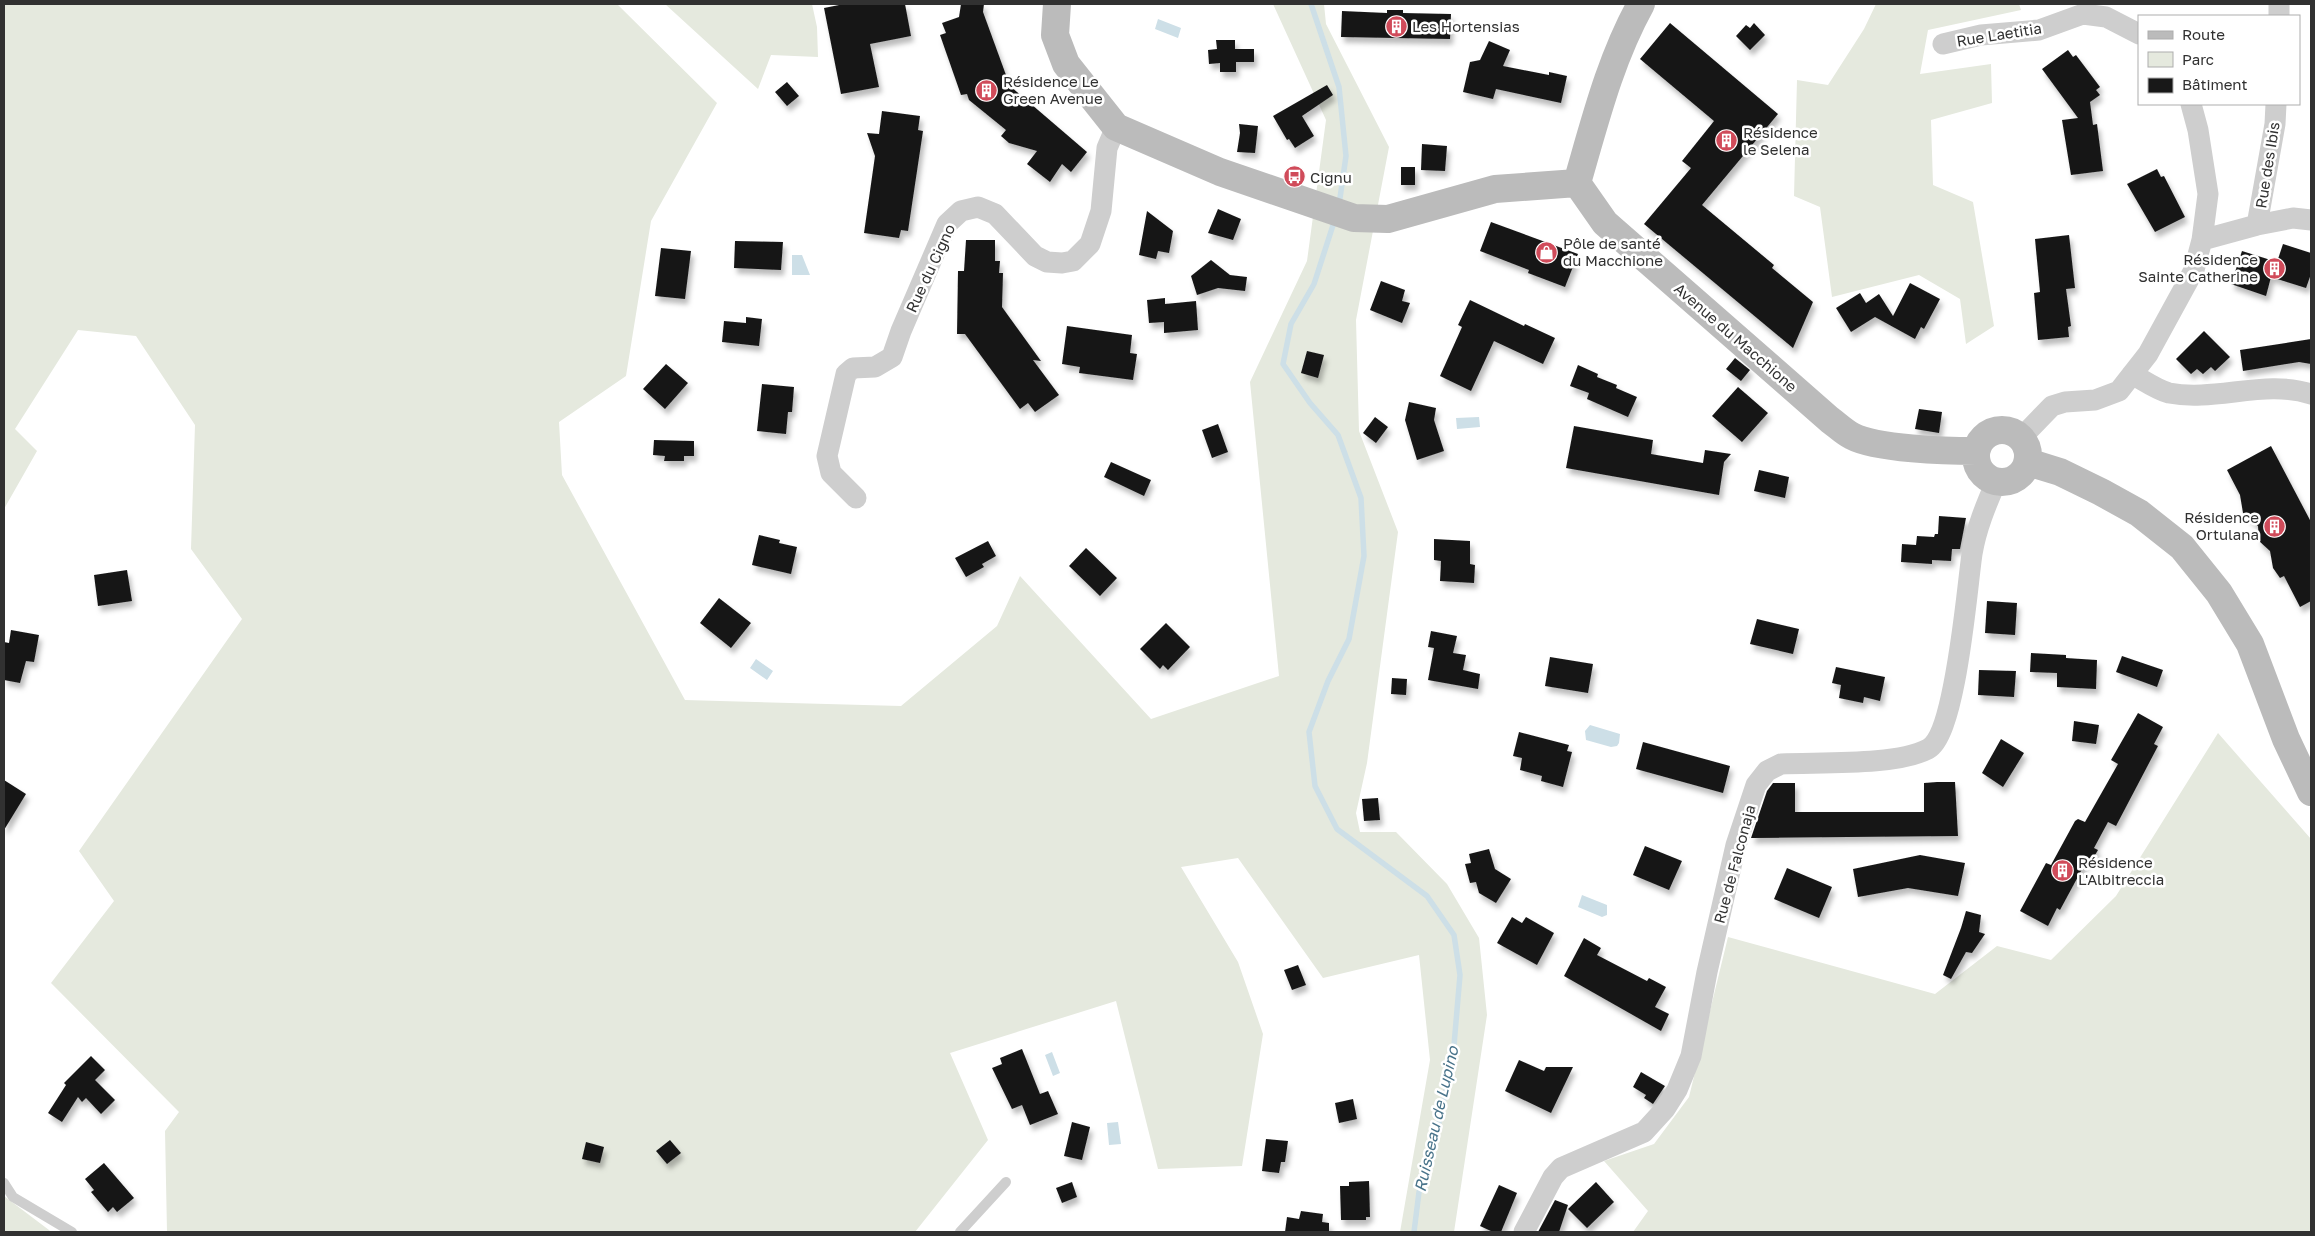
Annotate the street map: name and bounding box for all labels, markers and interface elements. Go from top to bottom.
building icon: Les Hortensias [1384,14,1408,38]
legend [2138,15,2300,105]
place label: Les Hortensias [1412,17,1520,35]
street label: Rue Laetitia [1955,18,2043,50]
text: Route [2182,25,2225,43]
text: Parc [2182,50,2214,68]
place label: Résidence Le Green Avenue [1003,72,1103,107]
text: Bâtiment [2182,75,2247,93]
building icon: Résidence Le Green Avenue [975,78,999,102]
street label: Rue des Ibis [2251,121,2283,209]
place label: Résidence le Selena [1743,123,1818,158]
building icon: Résidence le Selena [1715,129,1739,153]
bus stop icon: Cignu [1282,165,1306,189]
place label: Cignu [1310,168,1352,186]
street label: Rue du Cigno [902,221,958,315]
place label: Pôle de santé du Macchione [1563,234,1663,269]
shop icon: Pôle de santé du Macchione [1535,240,1559,264]
place label: Résidence Sainte Catherine [2138,250,2258,285]
building icon: Résidence Sainte Catherine [2262,256,2286,280]
street label: Avenue du Macchione [1671,279,1801,395]
place label: Résidence Ortulana [2184,508,2259,543]
building icon: Résidence Ortulana [2263,514,2287,538]
street label: Rue de Falconaja [1709,803,1759,925]
place label: Résidence L'Albitreccia [2078,853,2164,888]
building icon: Résidence L'Albitreccia [2050,859,2074,883]
water label: Ruisseau de Lupino [1410,1043,1463,1194]

